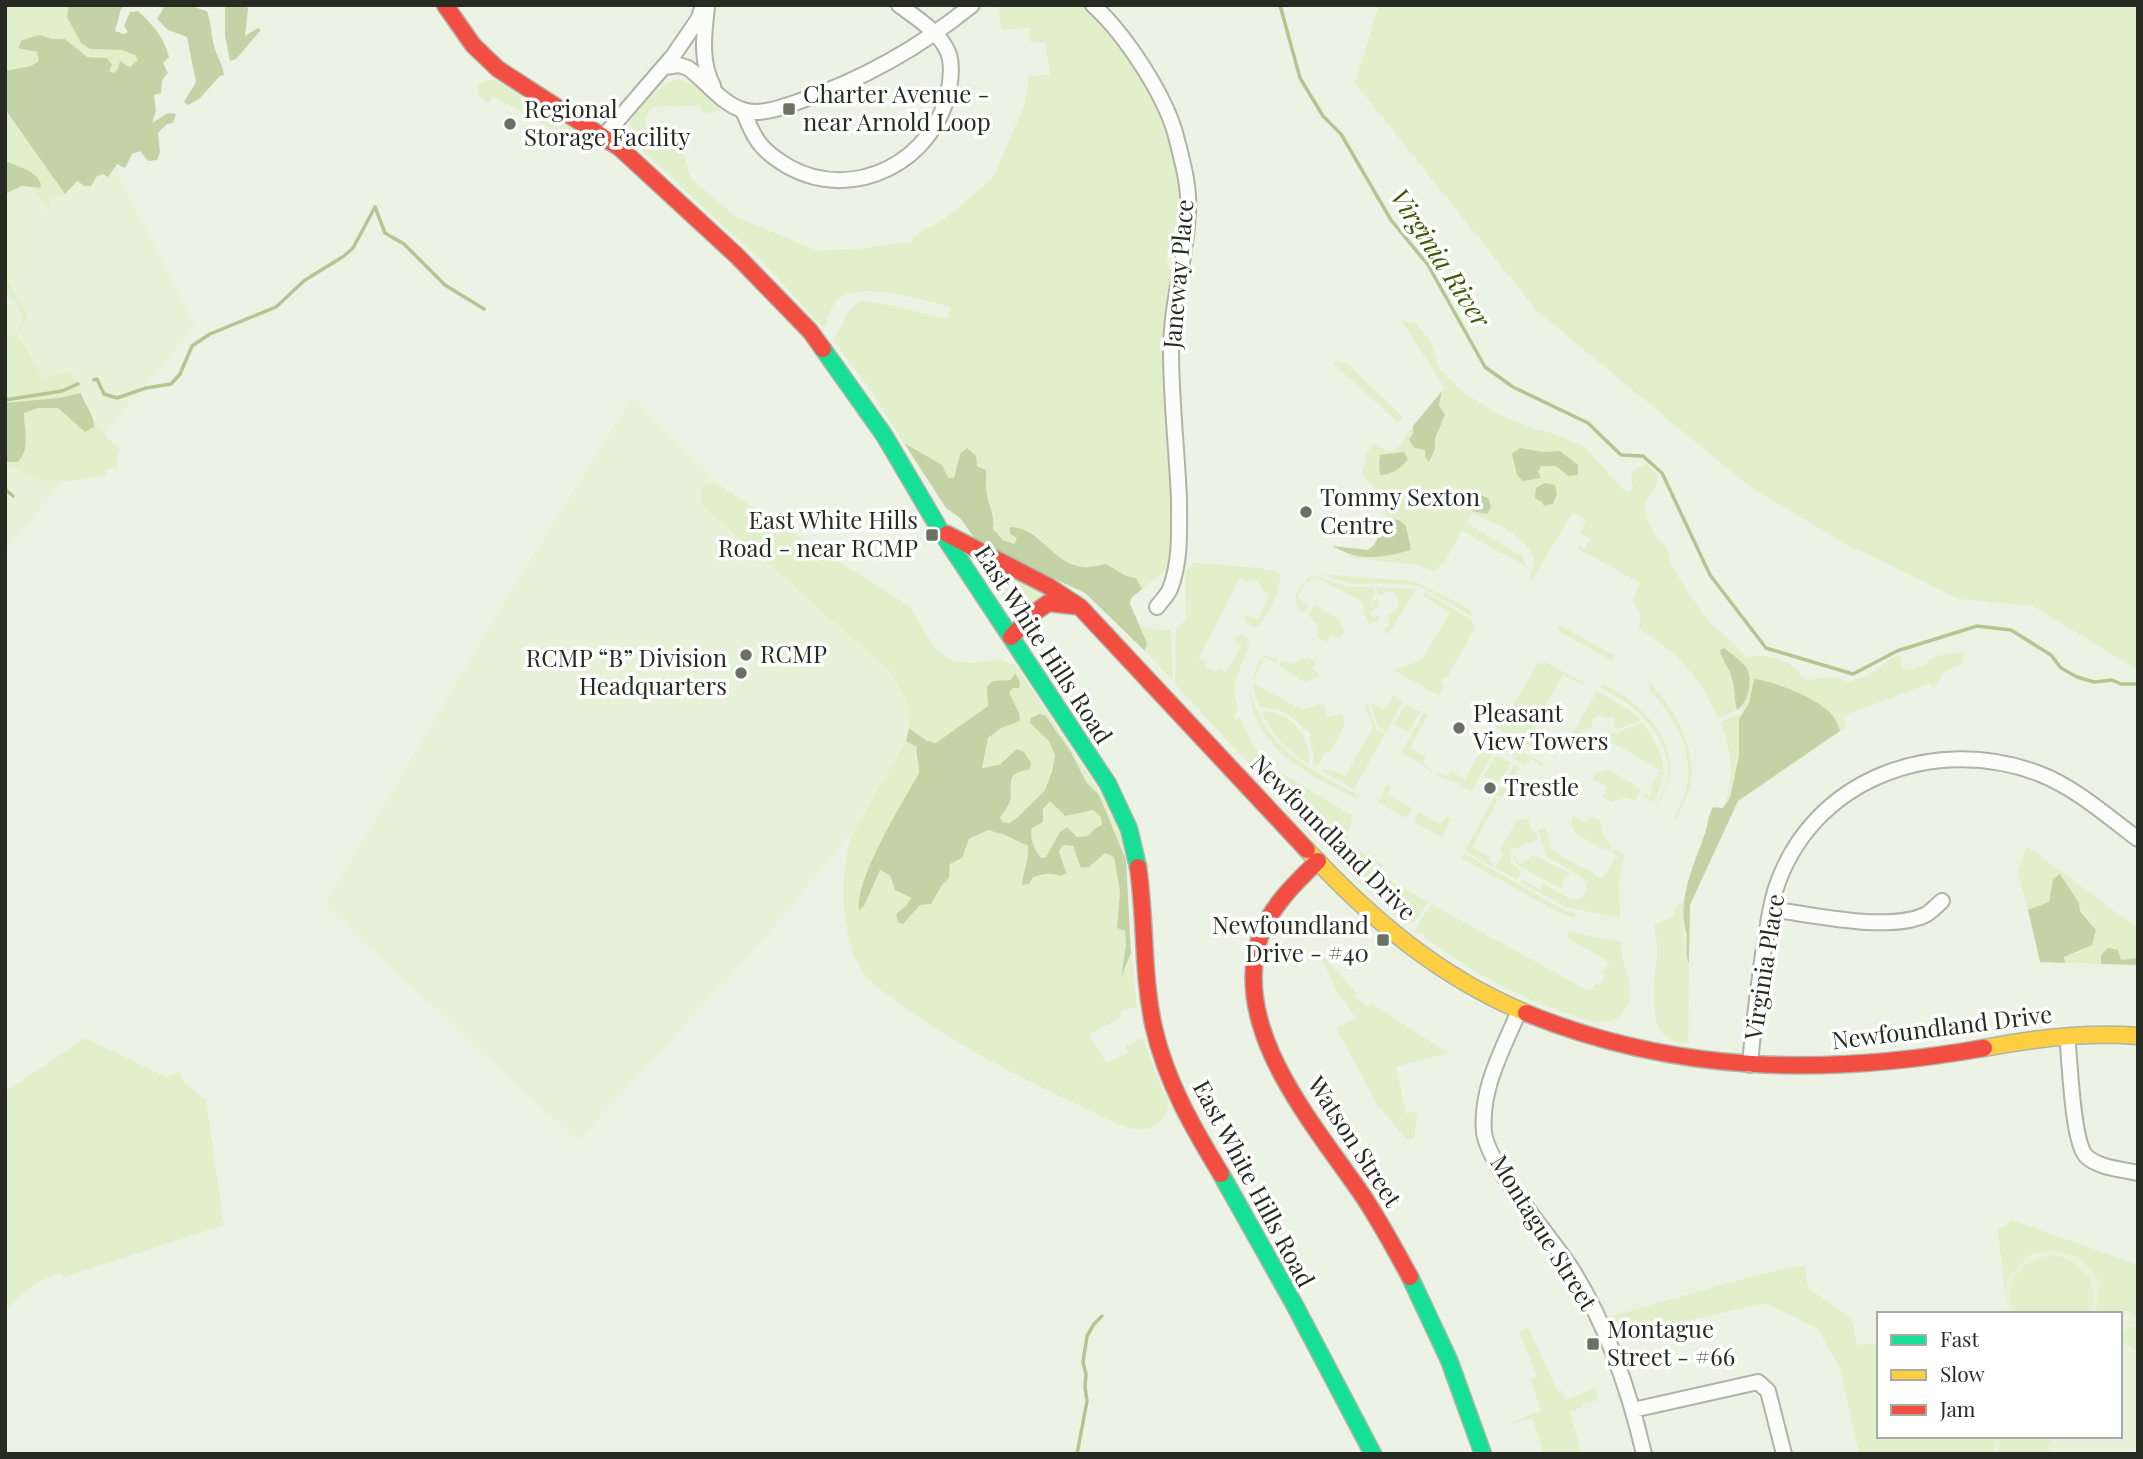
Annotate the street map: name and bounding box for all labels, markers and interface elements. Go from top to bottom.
place label: Charter Avenue - near Arnold Loop [803,77,991,137]
place label: Regional Storage Facility [524,92,690,152]
marker: Charter Avenue - near Arnold Loop [781,101,797,117]
marker: Regional Storage Facility [502,116,518,132]
water label: Virginia River [1383,181,1500,334]
street label: Janeway Place [1154,198,1199,351]
place label: Tommy Sexton Centre [1320,480,1480,540]
place label: East White Hills Road - near RCMP [718,503,918,563]
marker: Tommy Sexton Centre [1298,504,1314,520]
marker: East White Hills Road - near RCMP [924,527,940,543]
street label: East White Hills Road [969,539,1121,749]
place label: RCMP [760,637,827,669]
place label: RCMP “B” Division Headquarters [526,641,727,701]
marker: RCMP [738,647,754,663]
marker: RCMP “B” Division Headquarters [733,665,749,681]
place label: Pleasant View Towers [1472,696,1608,756]
marker: Pleasant View Towers [1451,720,1467,736]
street label: Newfoundland Drive [1245,747,1424,926]
place label: Trestle [1504,770,1579,802]
marker: Trestle [1482,780,1498,796]
street label: Virginia Place [1736,891,1790,1043]
place label: Newfoundland Drive - #40 [1212,908,1369,968]
marker: Newfoundland Drive - #40 [1375,932,1391,948]
street label: Newfoundland Drive [1830,997,2054,1055]
street label: Watson Street [1301,1069,1410,1213]
street label: East White Hills Road [1187,1074,1323,1292]
street label: Montague Street [1484,1148,1606,1316]
place label: Montague Street - #66 [1607,1312,1735,1372]
legend [1877,1312,2122,1438]
text: Fast [1940,1324,1979,1352]
marker: Montague Street - #66 [1585,1336,1601,1352]
text: Slow [1940,1359,1985,1387]
text: Jam [1939,1394,1976,1422]

